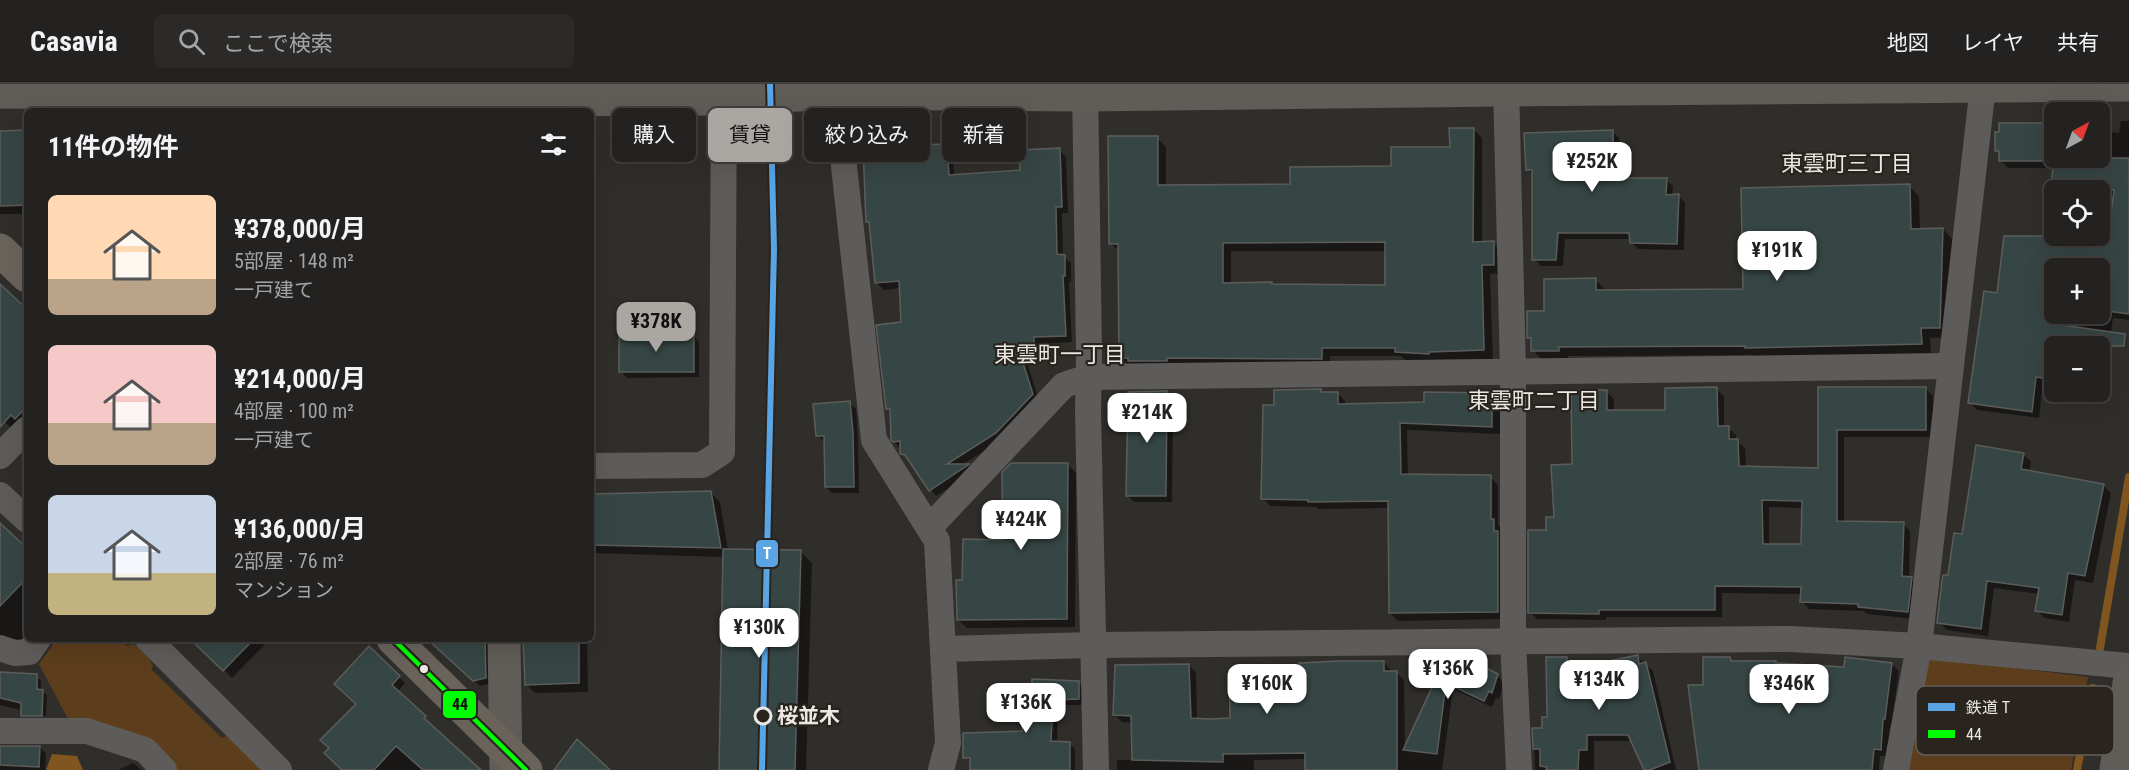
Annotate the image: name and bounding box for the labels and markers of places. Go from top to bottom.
pin: ¥252K [1550,142,1634,193]
pin: ¥191K [1735,231,1819,282]
pin: ¥378K [614,302,698,353]
pin: ¥214K [1105,393,1189,444]
pin: ¥424K [979,500,1063,551]
pin: ¥130K [717,608,801,659]
pin: ¥136K [1406,649,1490,700]
pin: ¥134K [1557,660,1641,711]
unlabelled marker [418,663,430,675]
pin: ¥160K [1225,664,1309,715]
pin: ¥346K [1747,664,1831,715]
pin: ¥136K [984,683,1068,734]
place label: 桜並木 [777,704,840,728]
marker: 桜並木 [754,707,772,725]

